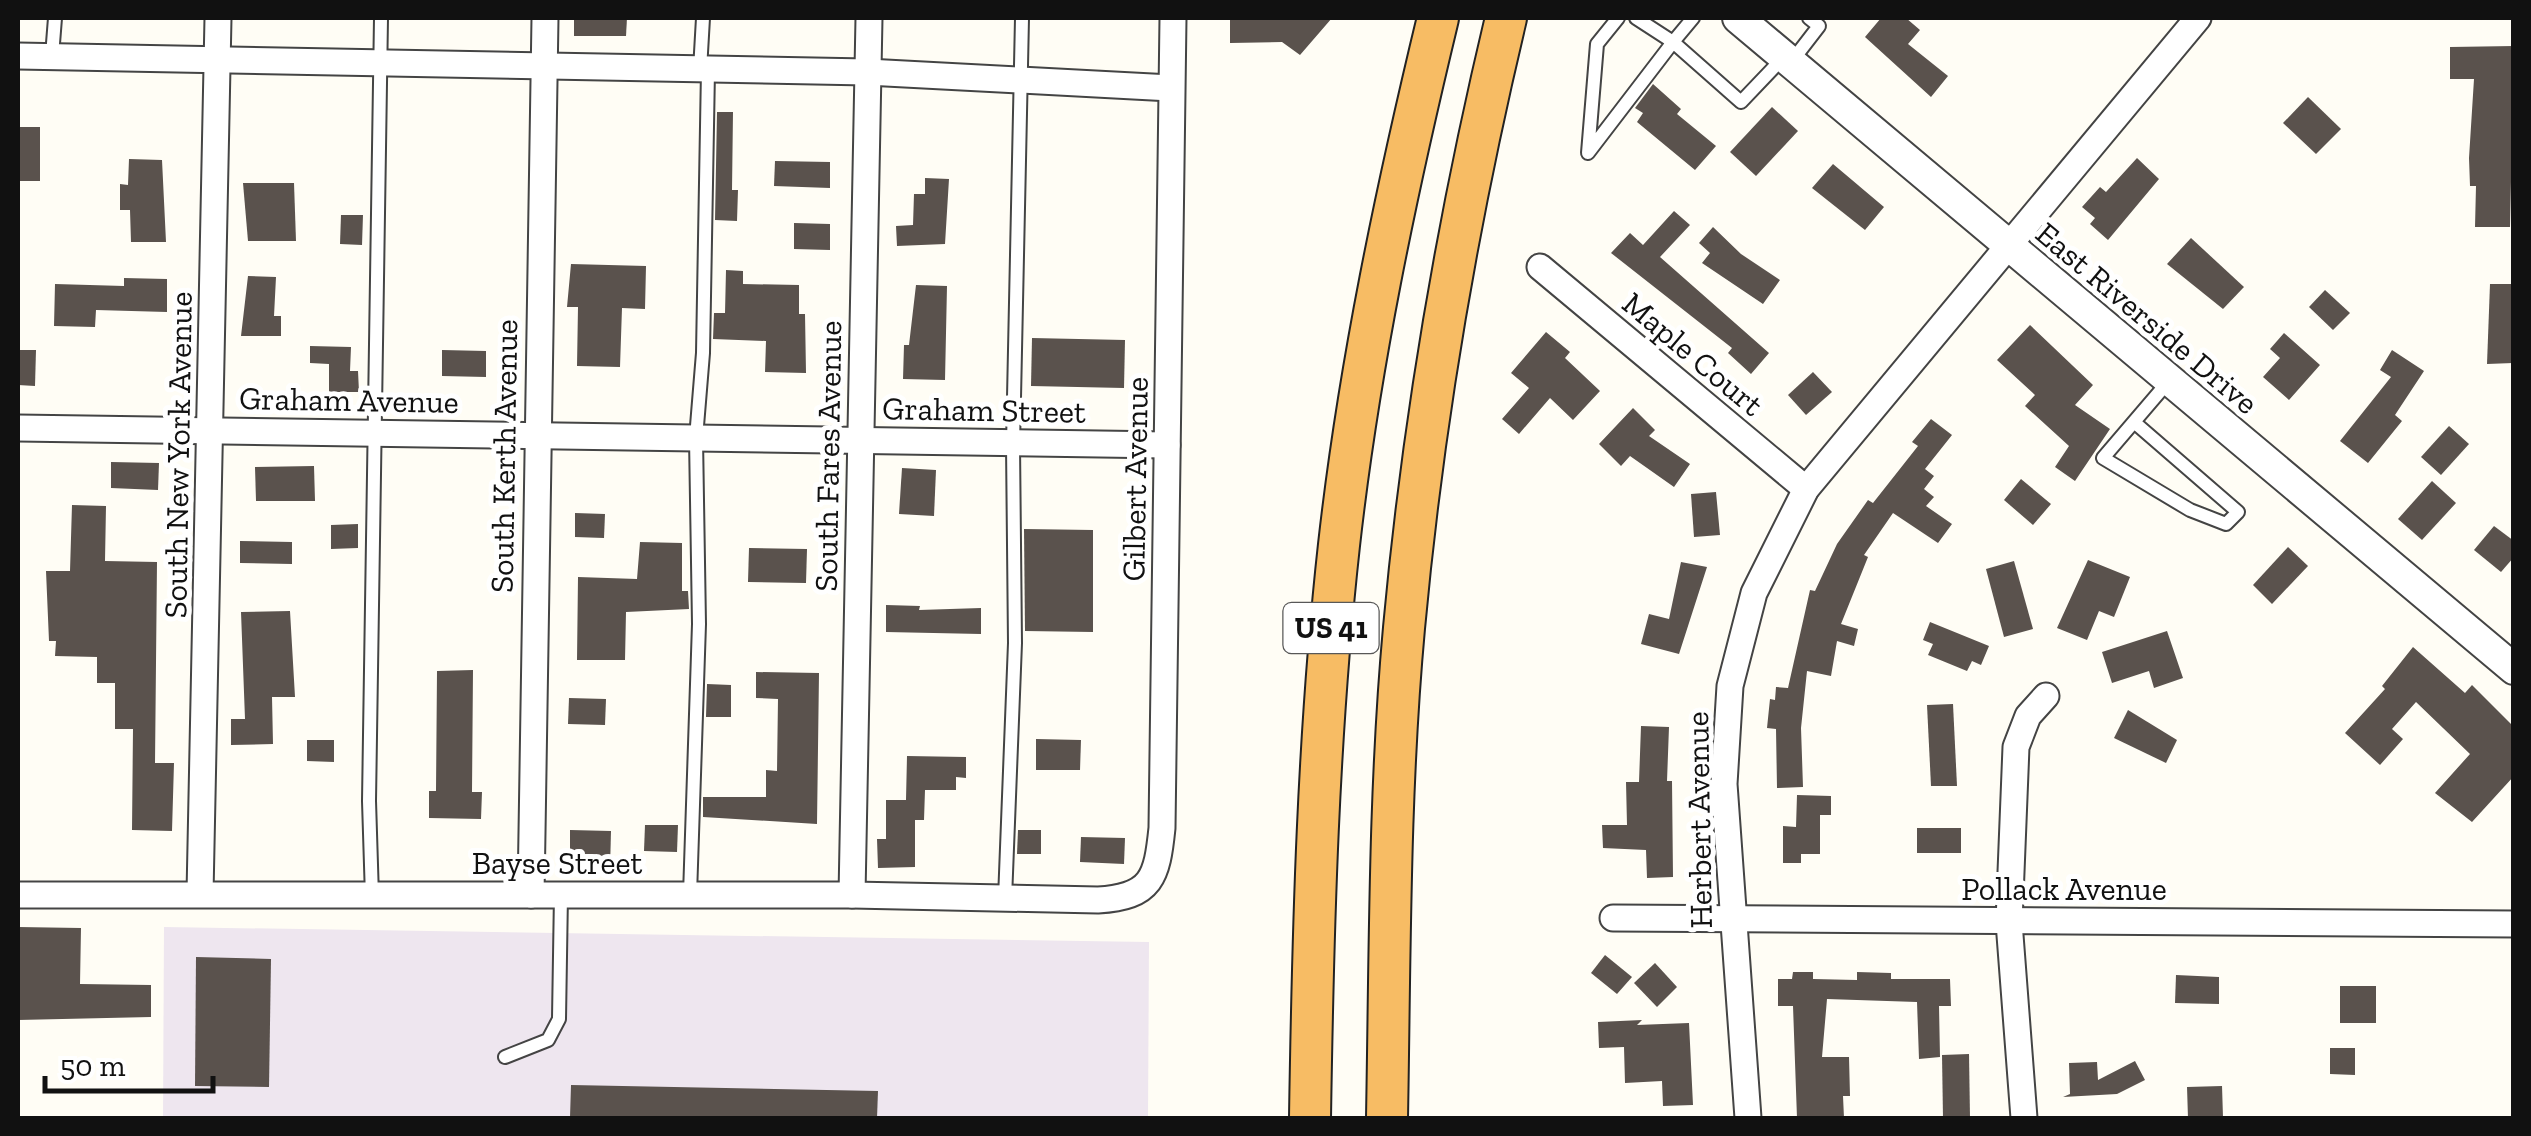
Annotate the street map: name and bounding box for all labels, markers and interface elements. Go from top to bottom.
street label: East Riverside Drive [2028,214,2266,422]
street label: Maple Court [1615,284,1771,424]
street label: South New York Avenue [156,291,200,619]
street label: South Kerth Avenue [483,319,525,593]
street label: South Fares Avenue [807,320,849,592]
street label: Gilbert Avenue [1114,376,1156,582]
street label: Graham Avenue [239,379,459,421]
street label: Graham Street [882,389,1086,431]
road number: US 41 [1284,603,1378,653]
street label: Herbert Avenue [1678,711,1720,929]
street label: Bayse Street [472,844,642,882]
street label: Pollack Avenue [1961,870,2167,908]
scale bar [45,1031,212,1093]
text: 50 m [60,1048,125,1084]

